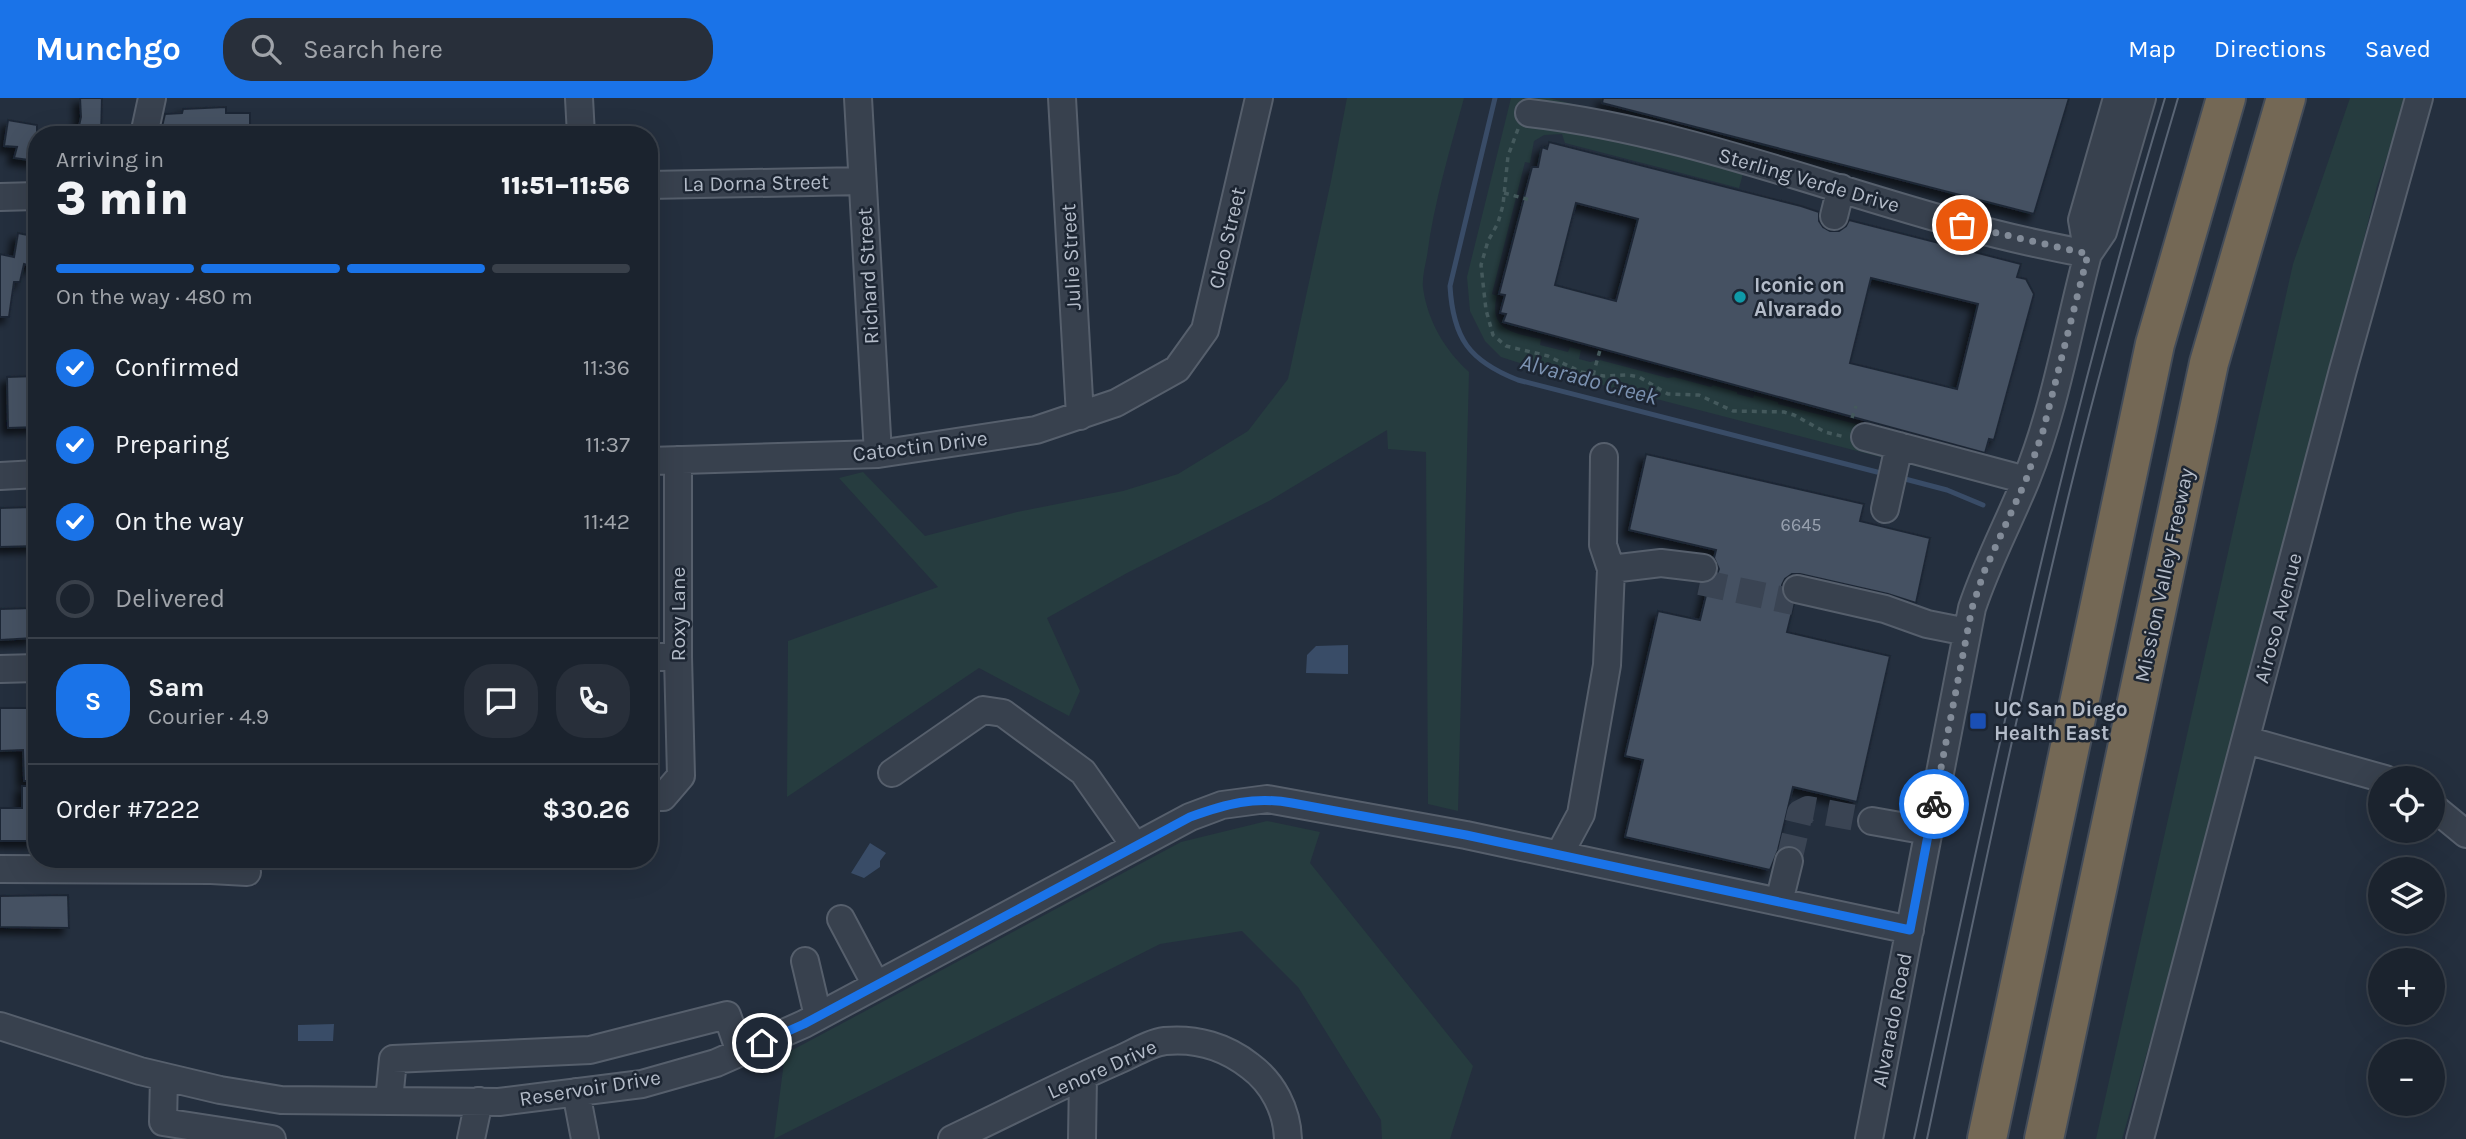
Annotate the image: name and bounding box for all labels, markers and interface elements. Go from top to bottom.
search box [223,18,713,81]
text: Munchgo [35,30,181,68]
icon: search [247,30,285,68]
text: Search here [303,34,443,65]
text: Map [2128,35,2176,63]
text: Directions [2214,35,2327,63]
text: Saved [2365,35,2431,63]
street label: Sterling Verde Drive [1716,143,1902,217]
text: Arriving in [56,146,164,173]
text: 11:51–11:56 [501,170,630,201]
street label: La Dorna Street [683,170,829,196]
text: 3 min [56,172,189,226]
street label: Cleo Street [1204,185,1250,291]
pin [1932,195,1992,255]
street label: Julie Street [1056,203,1086,311]
icon: bag [1943,206,1981,244]
street label: Richard Street [852,207,884,345]
place label: Iconic on Alvarado [1754,273,1845,321]
text: On the way · 480 m [56,283,253,310]
marker: Iconic on Alvarado [1732,289,1748,305]
water label: Alvarado Creek [1517,348,1661,411]
icon: check [56,349,94,387]
text: Confirmed [115,352,240,383]
text: 11:36 [583,354,630,381]
icon: check [56,426,94,464]
street label: Catoctin Drive [851,426,989,466]
text: Preparing [115,429,229,460]
text: 11:37 [585,431,630,458]
street label: Mission Valley Freeway [2130,466,2198,684]
icon: check [56,503,94,541]
text: On the way [115,506,244,537]
text: 11:42 [583,508,630,535]
house number: 6645 [1781,514,1821,536]
street label: Airoso Avenue [2249,550,2307,686]
street label: Roxy Lane [666,567,690,661]
text: Delivered [115,583,225,614]
button: chat [464,664,538,738]
button: phone [556,664,630,738]
text: Sam [148,672,204,703]
text: S [85,686,101,717]
place label: UC San Diego Health East [1994,697,2128,745]
text: Courier · 4.9 [148,703,269,730]
marker: UC San Diego Health East [1968,711,1988,731]
map controls [2368,766,2445,1116]
button: locate [2368,766,2445,843]
courier [1899,769,1969,839]
icon: bike [1915,785,1953,823]
text: Order #7222 [56,794,200,825]
text: $30.26 [542,794,630,825]
button: layers [2368,857,2445,934]
button: + [2368,948,2445,1025]
street label: Alvarado Road [1867,951,1917,1089]
pin [732,1013,792,1073]
icon: home [743,1024,781,1062]
street label: Lenore Drive [1044,1034,1160,1104]
button: − [2368,1039,2445,1116]
street label: Reservoir Drive [518,1065,662,1111]

